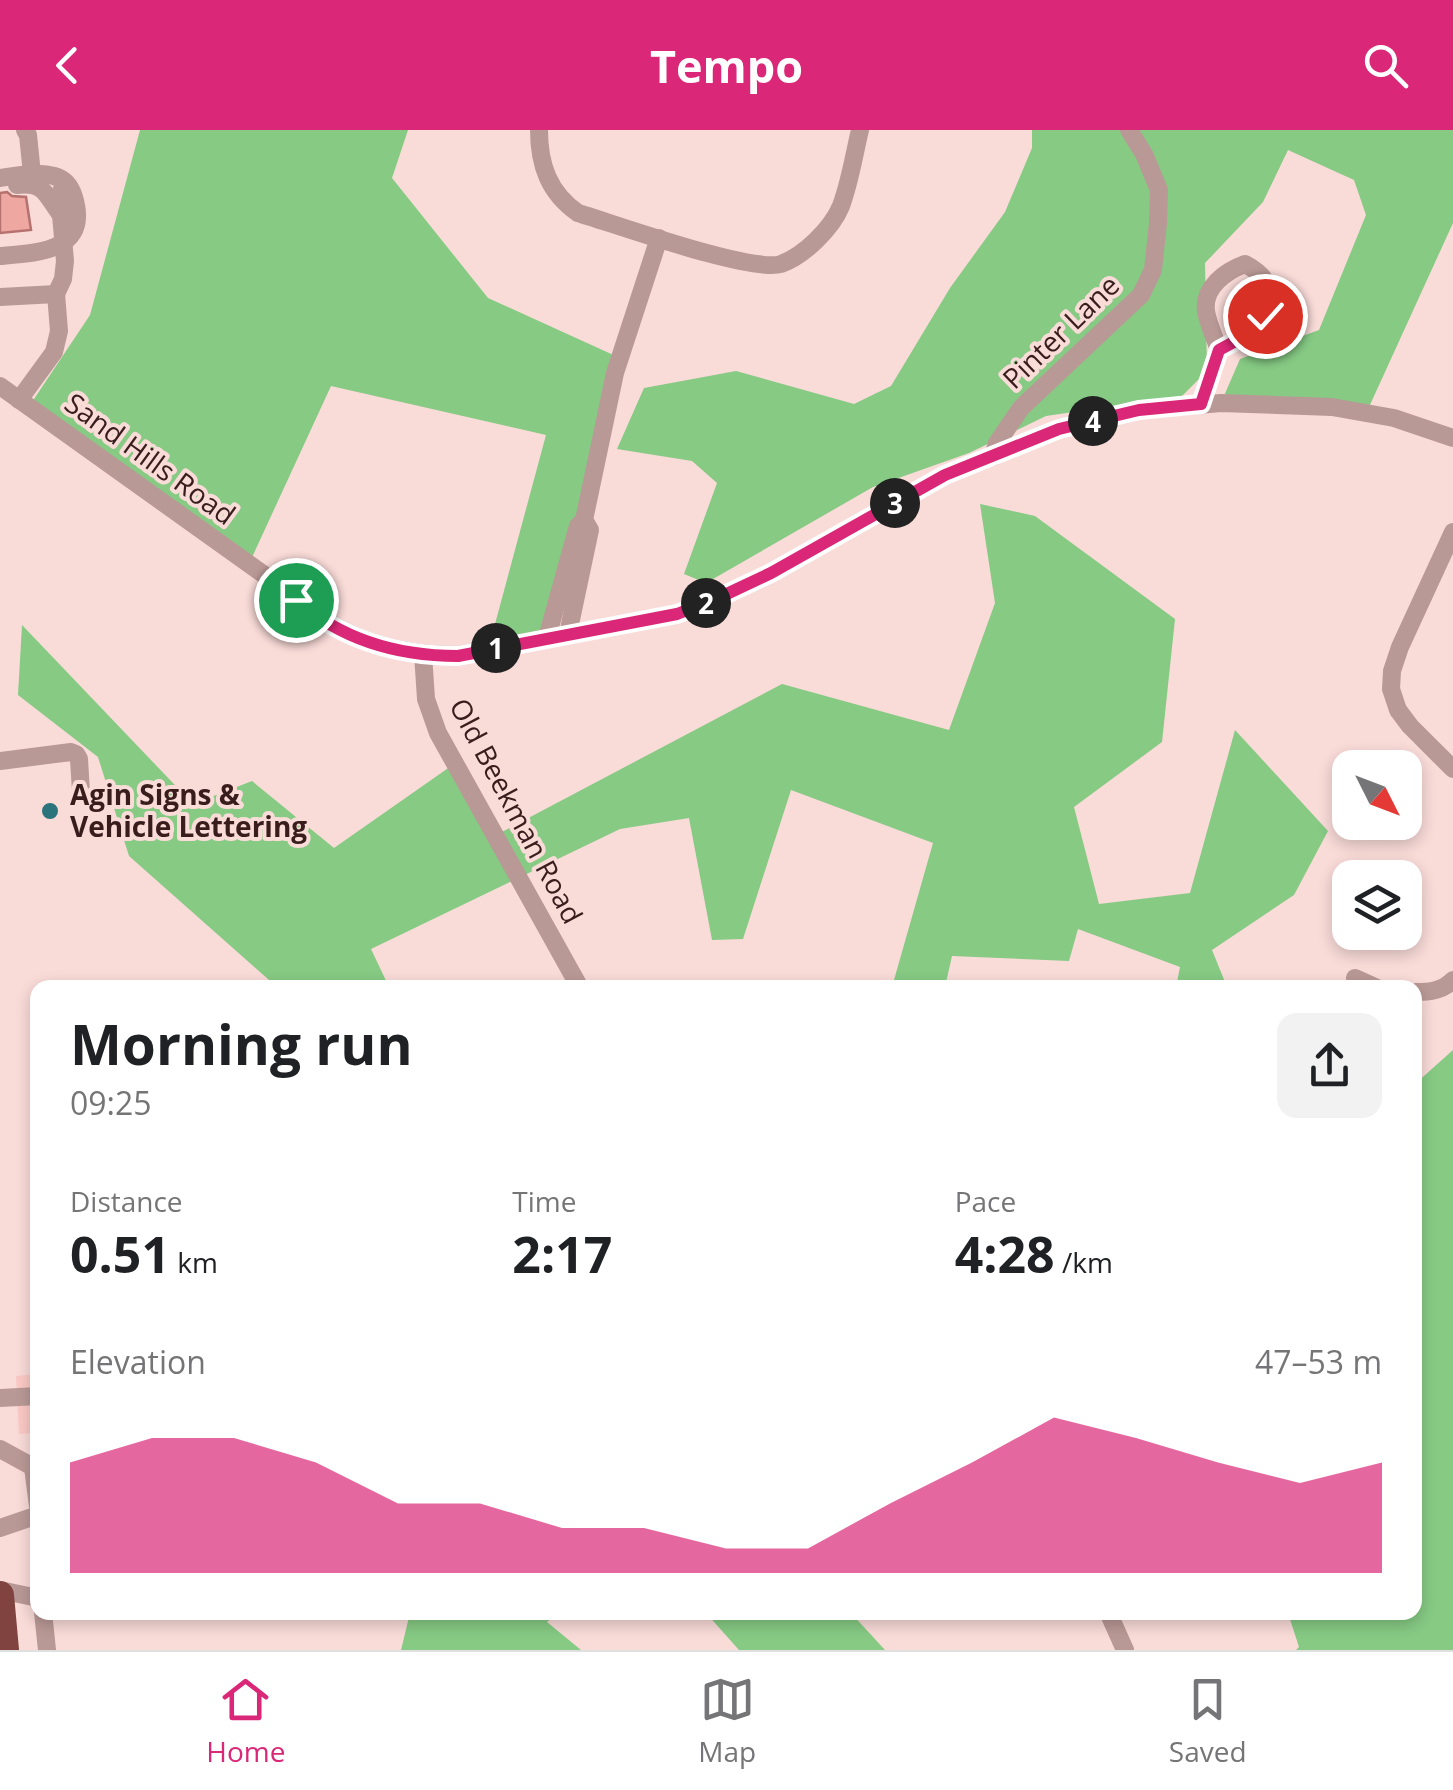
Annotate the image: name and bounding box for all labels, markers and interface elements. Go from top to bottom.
text: Tempo [650,35,803,96]
icon: back [40,38,95,93]
icon: search [1358,38,1413,93]
street label: Pinter Lane [994,266,1127,397]
pin [1223,274,1308,359]
icon: check [1238,289,1293,344]
street label: Sand Hills Road [58,384,243,533]
pin: 4 [1068,396,1118,446]
text: 4 [1085,402,1101,440]
pin: 3 [870,478,920,528]
text: 3 [887,484,903,522]
pin [254,558,339,643]
icon: arrive [269,573,324,628]
pin: 2 [681,578,731,628]
text: 2 [698,584,714,622]
pin: 1 [471,623,521,673]
text: 1 [488,629,504,667]
street label: Old Beekman Road [441,691,592,930]
north arrow [1332,750,1422,840]
map controls [1332,750,1422,950]
place label: Agin Signs & Vehicle Lettering [70,775,307,845]
marker: Agin Signs & Vehicle Lettering [39,800,61,822]
button: layers [1332,860,1422,950]
text: Morning run [70,1006,413,1081]
button: share [1277,1013,1382,1118]
text: 09:25 [70,1081,152,1124]
text: Distance [70,1182,183,1220]
text: Time [512,1182,576,1220]
text: Pace [955,1182,1016,1220]
text: 0.51 [70,1220,170,1288]
text: 2:17 [512,1220,612,1288]
text: 4:28 [955,1220,1055,1288]
text: km [170,1243,218,1281]
text: /km [1055,1243,1113,1281]
text: Elevation [70,1340,206,1383]
text: 47–53 m [1255,1340,1382,1383]
tab: Home [206,1672,286,1770]
tab: Map [698,1672,756,1770]
tab: Saved [1169,1672,1247,1770]

